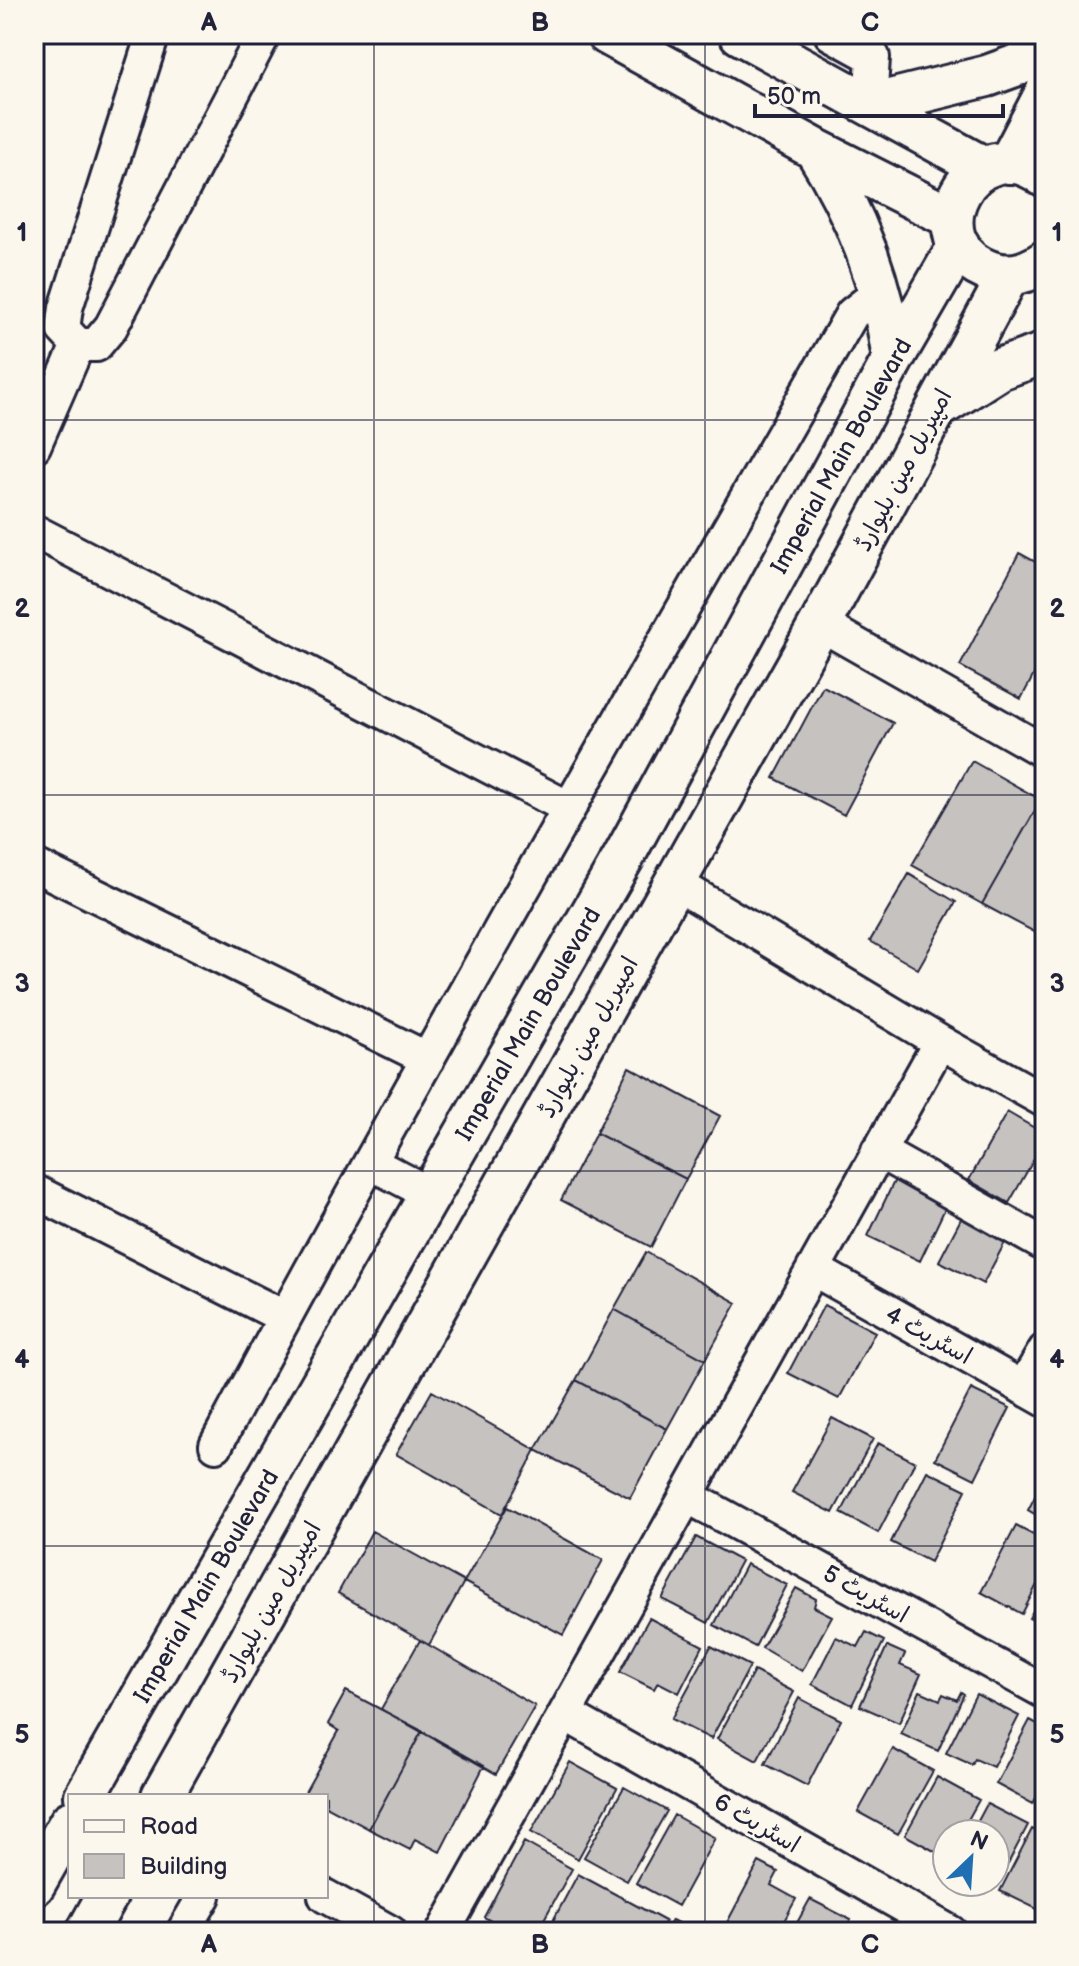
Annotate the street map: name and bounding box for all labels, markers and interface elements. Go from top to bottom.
text: A [200,8,217,39]
text: B [531,8,549,39]
text: C [861,8,879,39]
scale bar [755,68,1003,118]
text: 50 m [767,82,821,111]
text: 1 [17,218,27,249]
text: 1 [1052,218,1062,249]
street label: Imperial Main Boulevard [765,334,918,579]
street label: امپیریل مین بلیوارڈ [848,384,958,556]
text: 2 [14,594,30,625]
text: 2 [1049,594,1065,625]
street label: Imperial Main Boulevard [450,903,607,1146]
street label: امپیریل مین بلیوارڈ [532,952,645,1123]
text: 3 [14,969,30,1000]
text: 3 [1049,969,1065,1000]
street label: اسٹریٹ 4 [880,1300,977,1371]
text: 4 [14,1345,30,1376]
text: 4 [1049,1345,1065,1376]
street label: Imperial Main Boulevard [128,1465,285,1708]
street label: امپیریل مین بلیوارڈ [215,1517,328,1688]
street label: اسٹریٹ 5 [818,1559,914,1630]
text: 5 [14,1720,30,1751]
text: 5 [1049,1720,1065,1751]
street label: اسٹریٹ 6 [709,1787,805,1860]
legend [68,1794,328,1898]
text: Road [140,1812,198,1841]
north arrow [931,1818,1011,1898]
text: N [966,1826,992,1857]
text: Building [140,1852,227,1881]
text: A [200,1930,217,1961]
text: B [531,1930,549,1961]
text: C [861,1930,879,1961]

